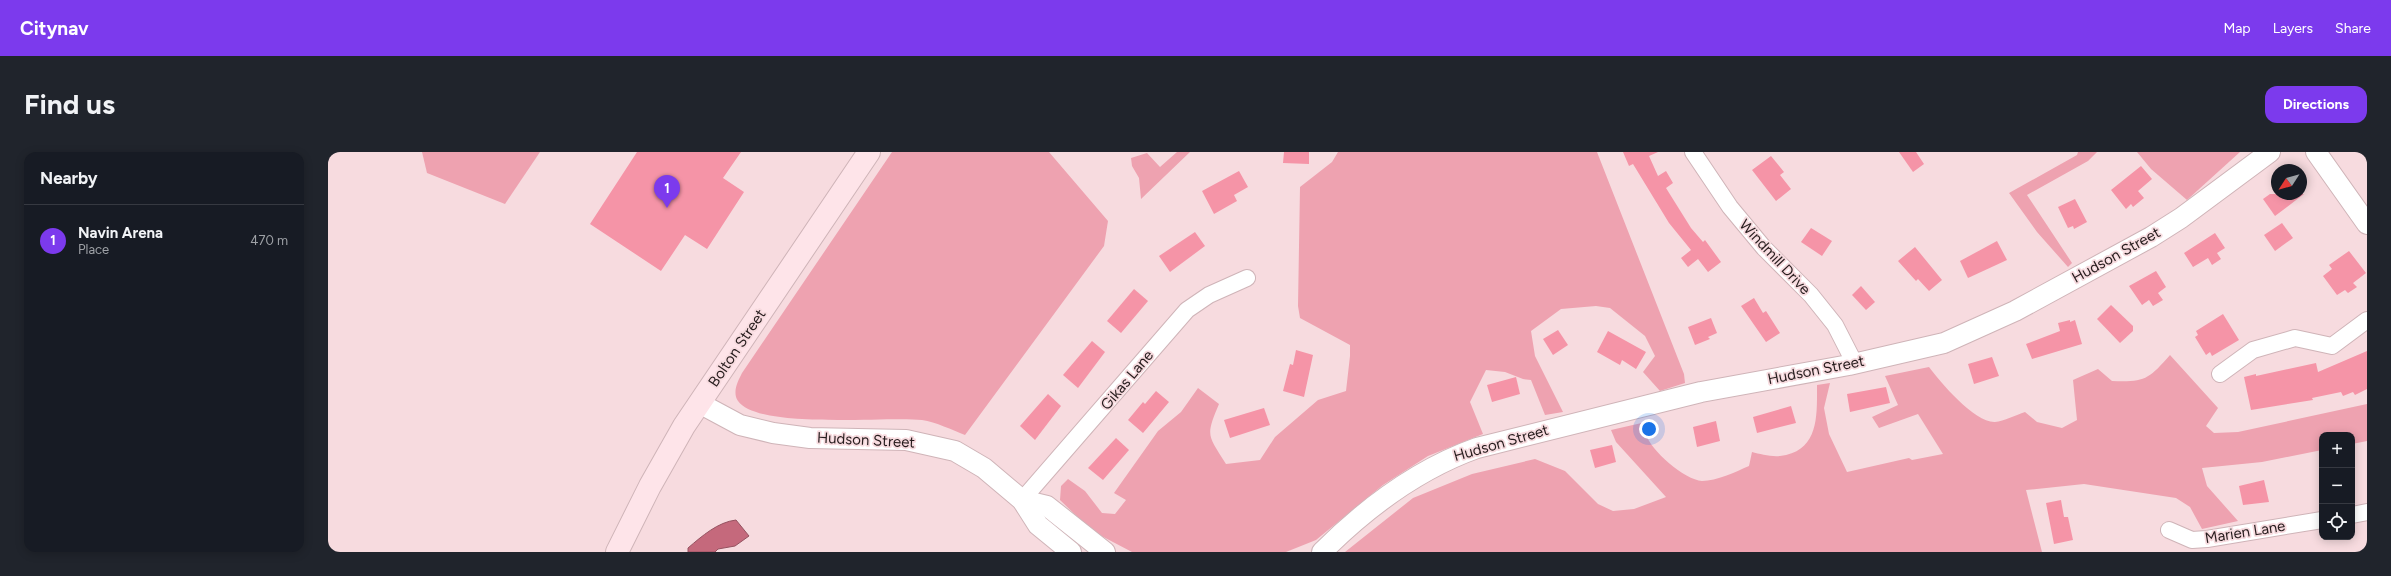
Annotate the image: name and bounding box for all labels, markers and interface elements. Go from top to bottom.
text: Citynav [20,17,89,40]
text: Map [2223,20,2251,37]
text: Layers [2273,20,2313,37]
text: Share [2335,20,2371,37]
button: Directions [2265,86,2367,123]
text: Find us [24,87,115,121]
north arrow [2271,164,2307,200]
text: Nearby [40,168,98,188]
pin: 1 [654,175,680,208]
street label: Windmill Drive [1736,216,1814,298]
street label: Hudson Street [2069,223,2164,287]
text: Navin Arena [78,224,163,242]
text: 1 [50,233,56,248]
text: 470 m [250,233,288,248]
text: Place [78,242,109,257]
street label: Bolton Street [704,306,770,390]
street label: Gikas Lane [1097,346,1157,414]
street label: Hudson Street [1766,352,1866,388]
your location [1639,419,1659,439]
street label: Hudson Street [1451,421,1551,465]
street label: Hudson Street [816,428,916,452]
map controls [2319,432,2355,540]
button: + [2319,432,2355,468]
button: − [2319,468,2355,504]
button: locate [2319,504,2355,540]
street label: Marien Lane [2204,517,2286,547]

